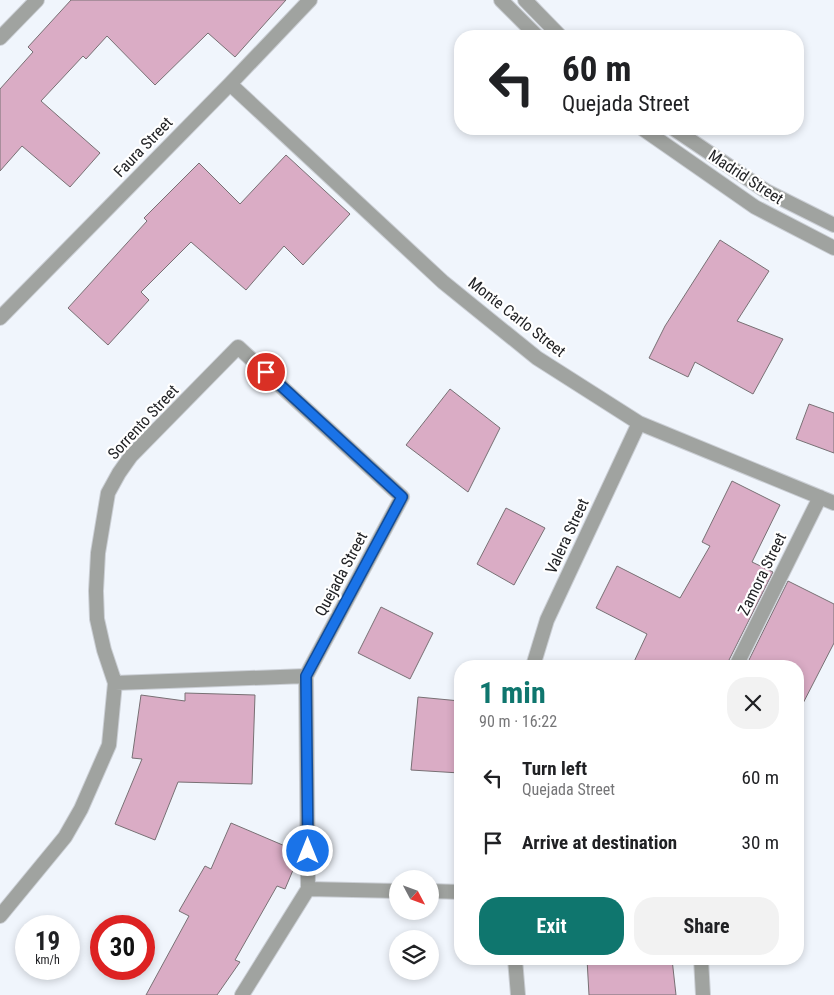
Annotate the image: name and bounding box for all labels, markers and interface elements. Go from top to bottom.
text: 60 m [562,49,631,90]
icon: left [479,50,544,115]
text: Quejada Street [562,91,690,116]
street label: Faura Street [110,113,176,181]
street label: Madrid Street [705,146,787,208]
street label: Monte Carlo Street [465,273,570,361]
pin [245,351,287,393]
icon: arrive [252,358,280,386]
street label: Sorrento Street [104,381,183,463]
street label: Valera Street [541,495,593,577]
street label: Quejada Street [311,528,371,619]
street label: Zamora Street [734,529,790,618]
text: 1 min [479,675,546,710]
button: close [727,677,779,729]
text: 90 m · 16:22 [479,712,557,731]
text: Turn left [522,757,587,780]
icon: left [479,764,507,792]
text: 60 m [742,766,779,789]
text: Quejada Street [522,780,615,799]
position arrow [281,824,333,876]
icon: arrive [479,829,507,857]
text: Arrive at destination [522,831,677,854]
text: 30 m [742,831,779,854]
north arrow [389,870,439,920]
map controls [389,870,439,980]
button: Exit [479,897,624,955]
button: Share [634,897,779,955]
speed limit sign: 30 [90,915,155,980]
text: 19 [35,927,60,956]
button: layers [389,930,439,980]
text: km/h [35,953,60,967]

